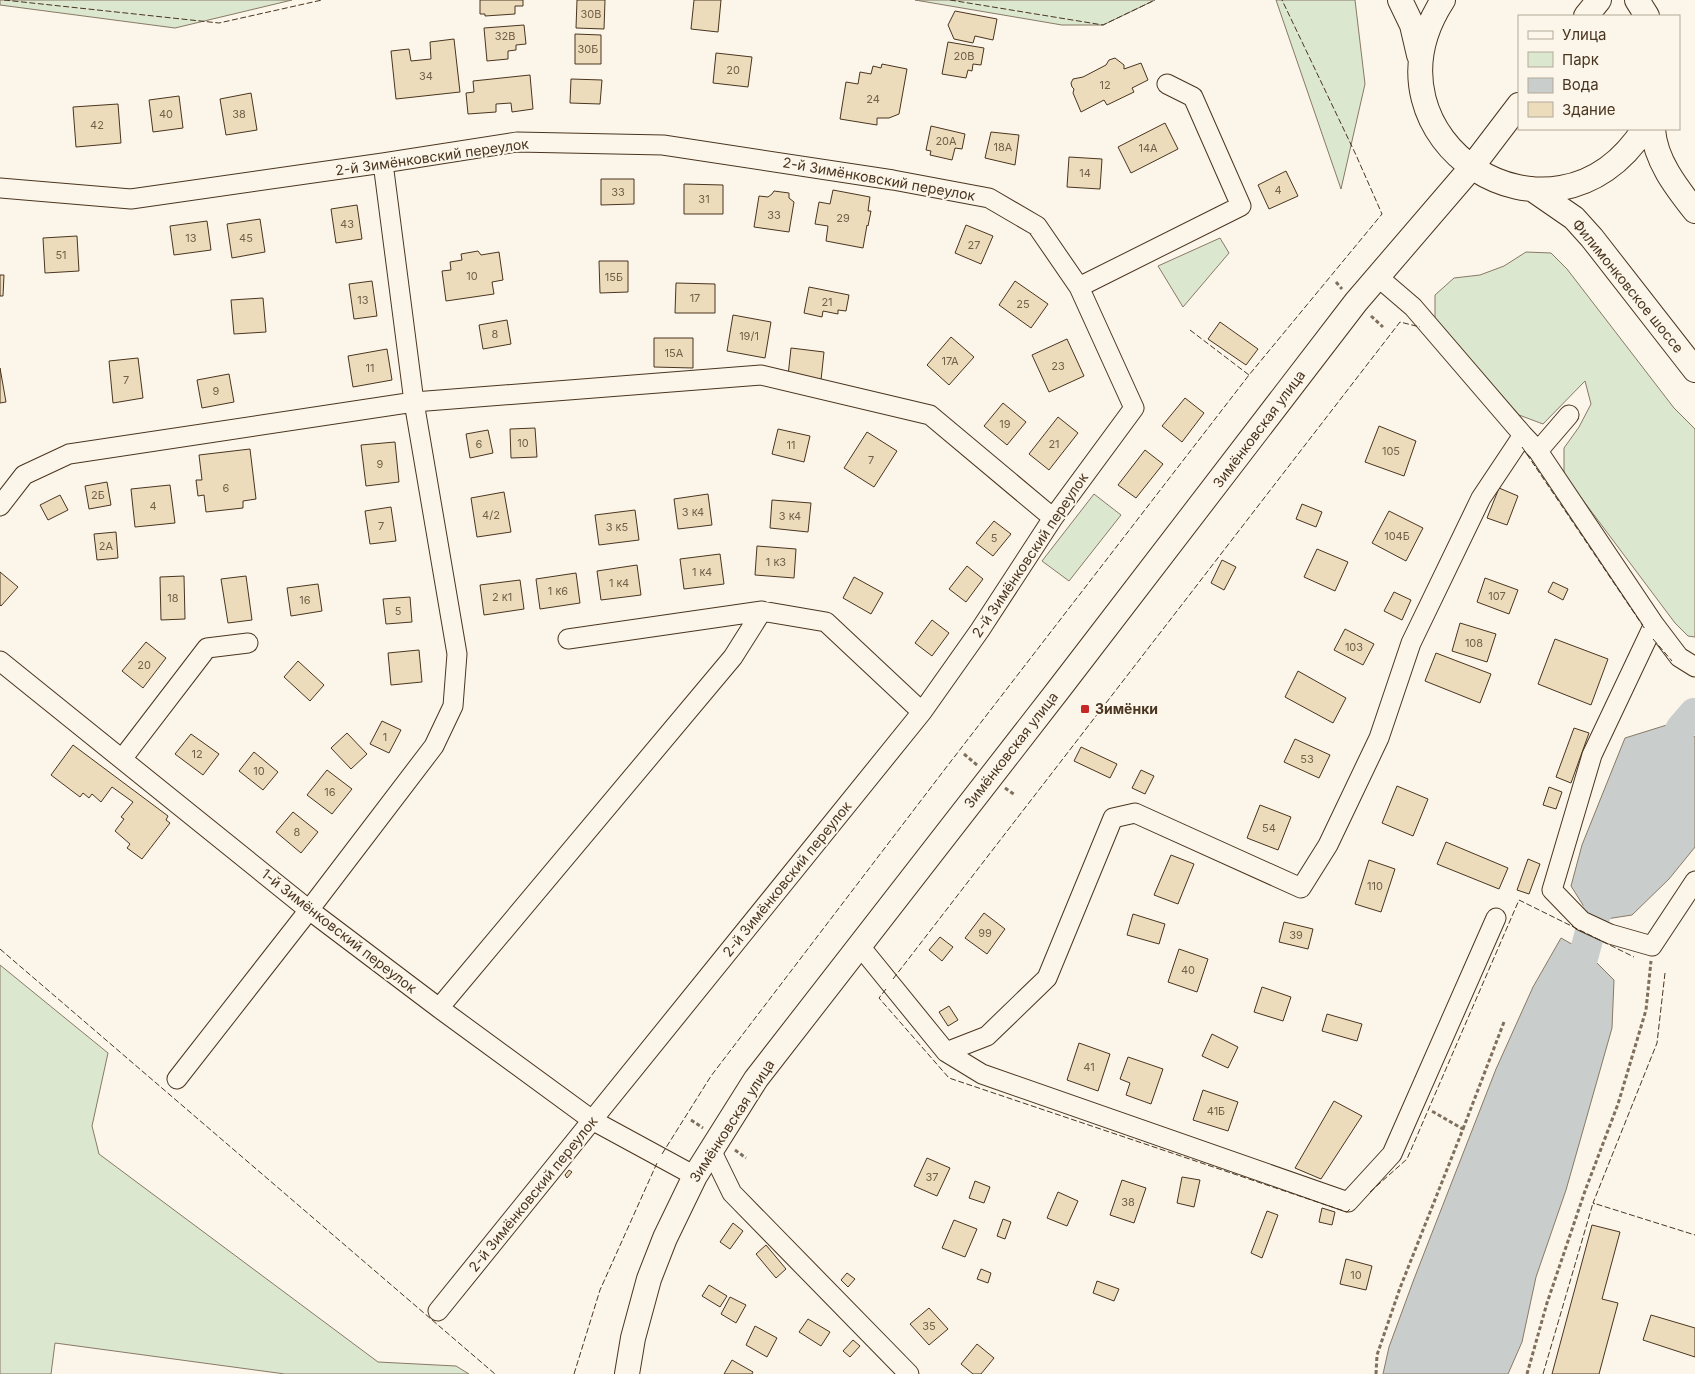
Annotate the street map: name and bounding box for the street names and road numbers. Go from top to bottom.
street label: 2-й Зимёнковский переулок [334,134,530,179]
street label: 2-й Зимёнковский переулок [782,153,977,204]
street label: Филимонковское шоссе [1569,215,1688,356]
street label: Зимёнковская улица [1209,367,1308,491]
street label: 2-й Зимёнковский переулок [968,469,1091,640]
street label: Зимёнковская улица [960,688,1061,811]
street label: 2-й Зимёнковский переулок [719,797,855,960]
street label: 1-й Зимёнковский переулок [258,865,421,997]
street label: Зимёнковская улица [686,1056,778,1185]
street label: 2-й Зимёнковский переулок [465,1112,601,1275]

